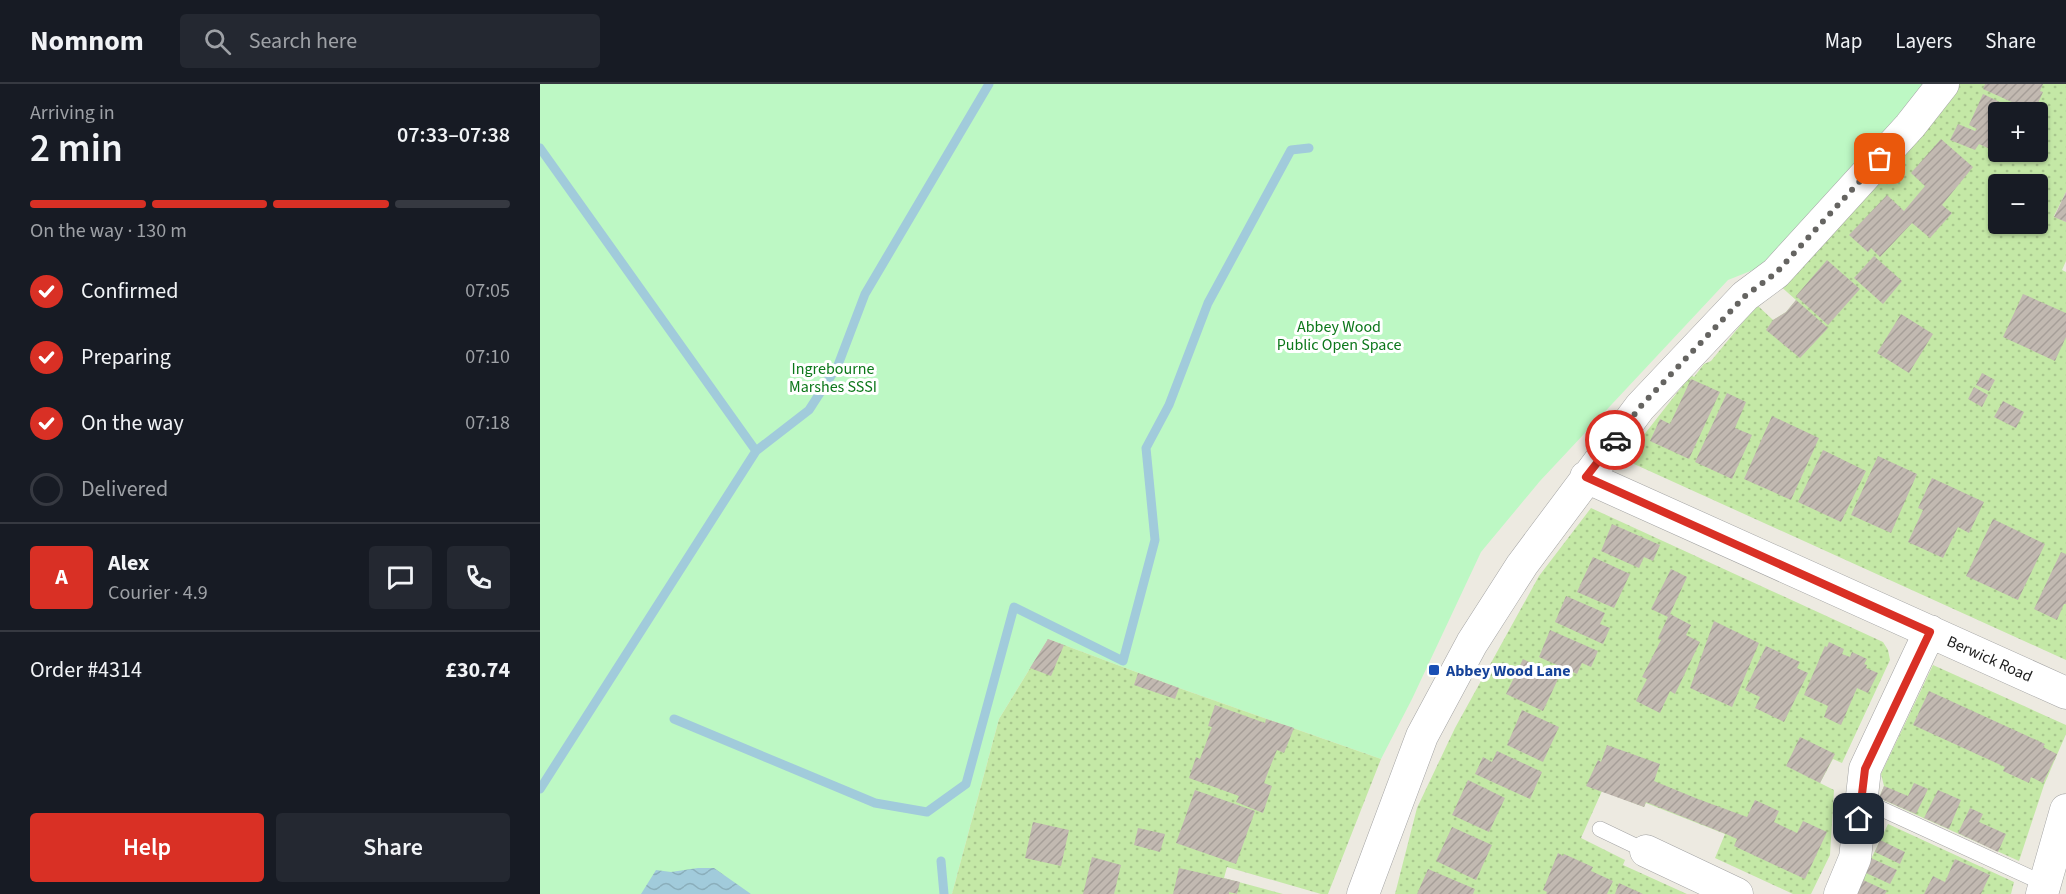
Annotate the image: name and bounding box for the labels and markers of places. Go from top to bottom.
pin [1854,133,1905,184]
place label: Abbey Wood Lane [1445,660,1571,682]
marker: Abbey Wood Lane [1427,663,1441,677]
pin [1833,793,1884,844]

